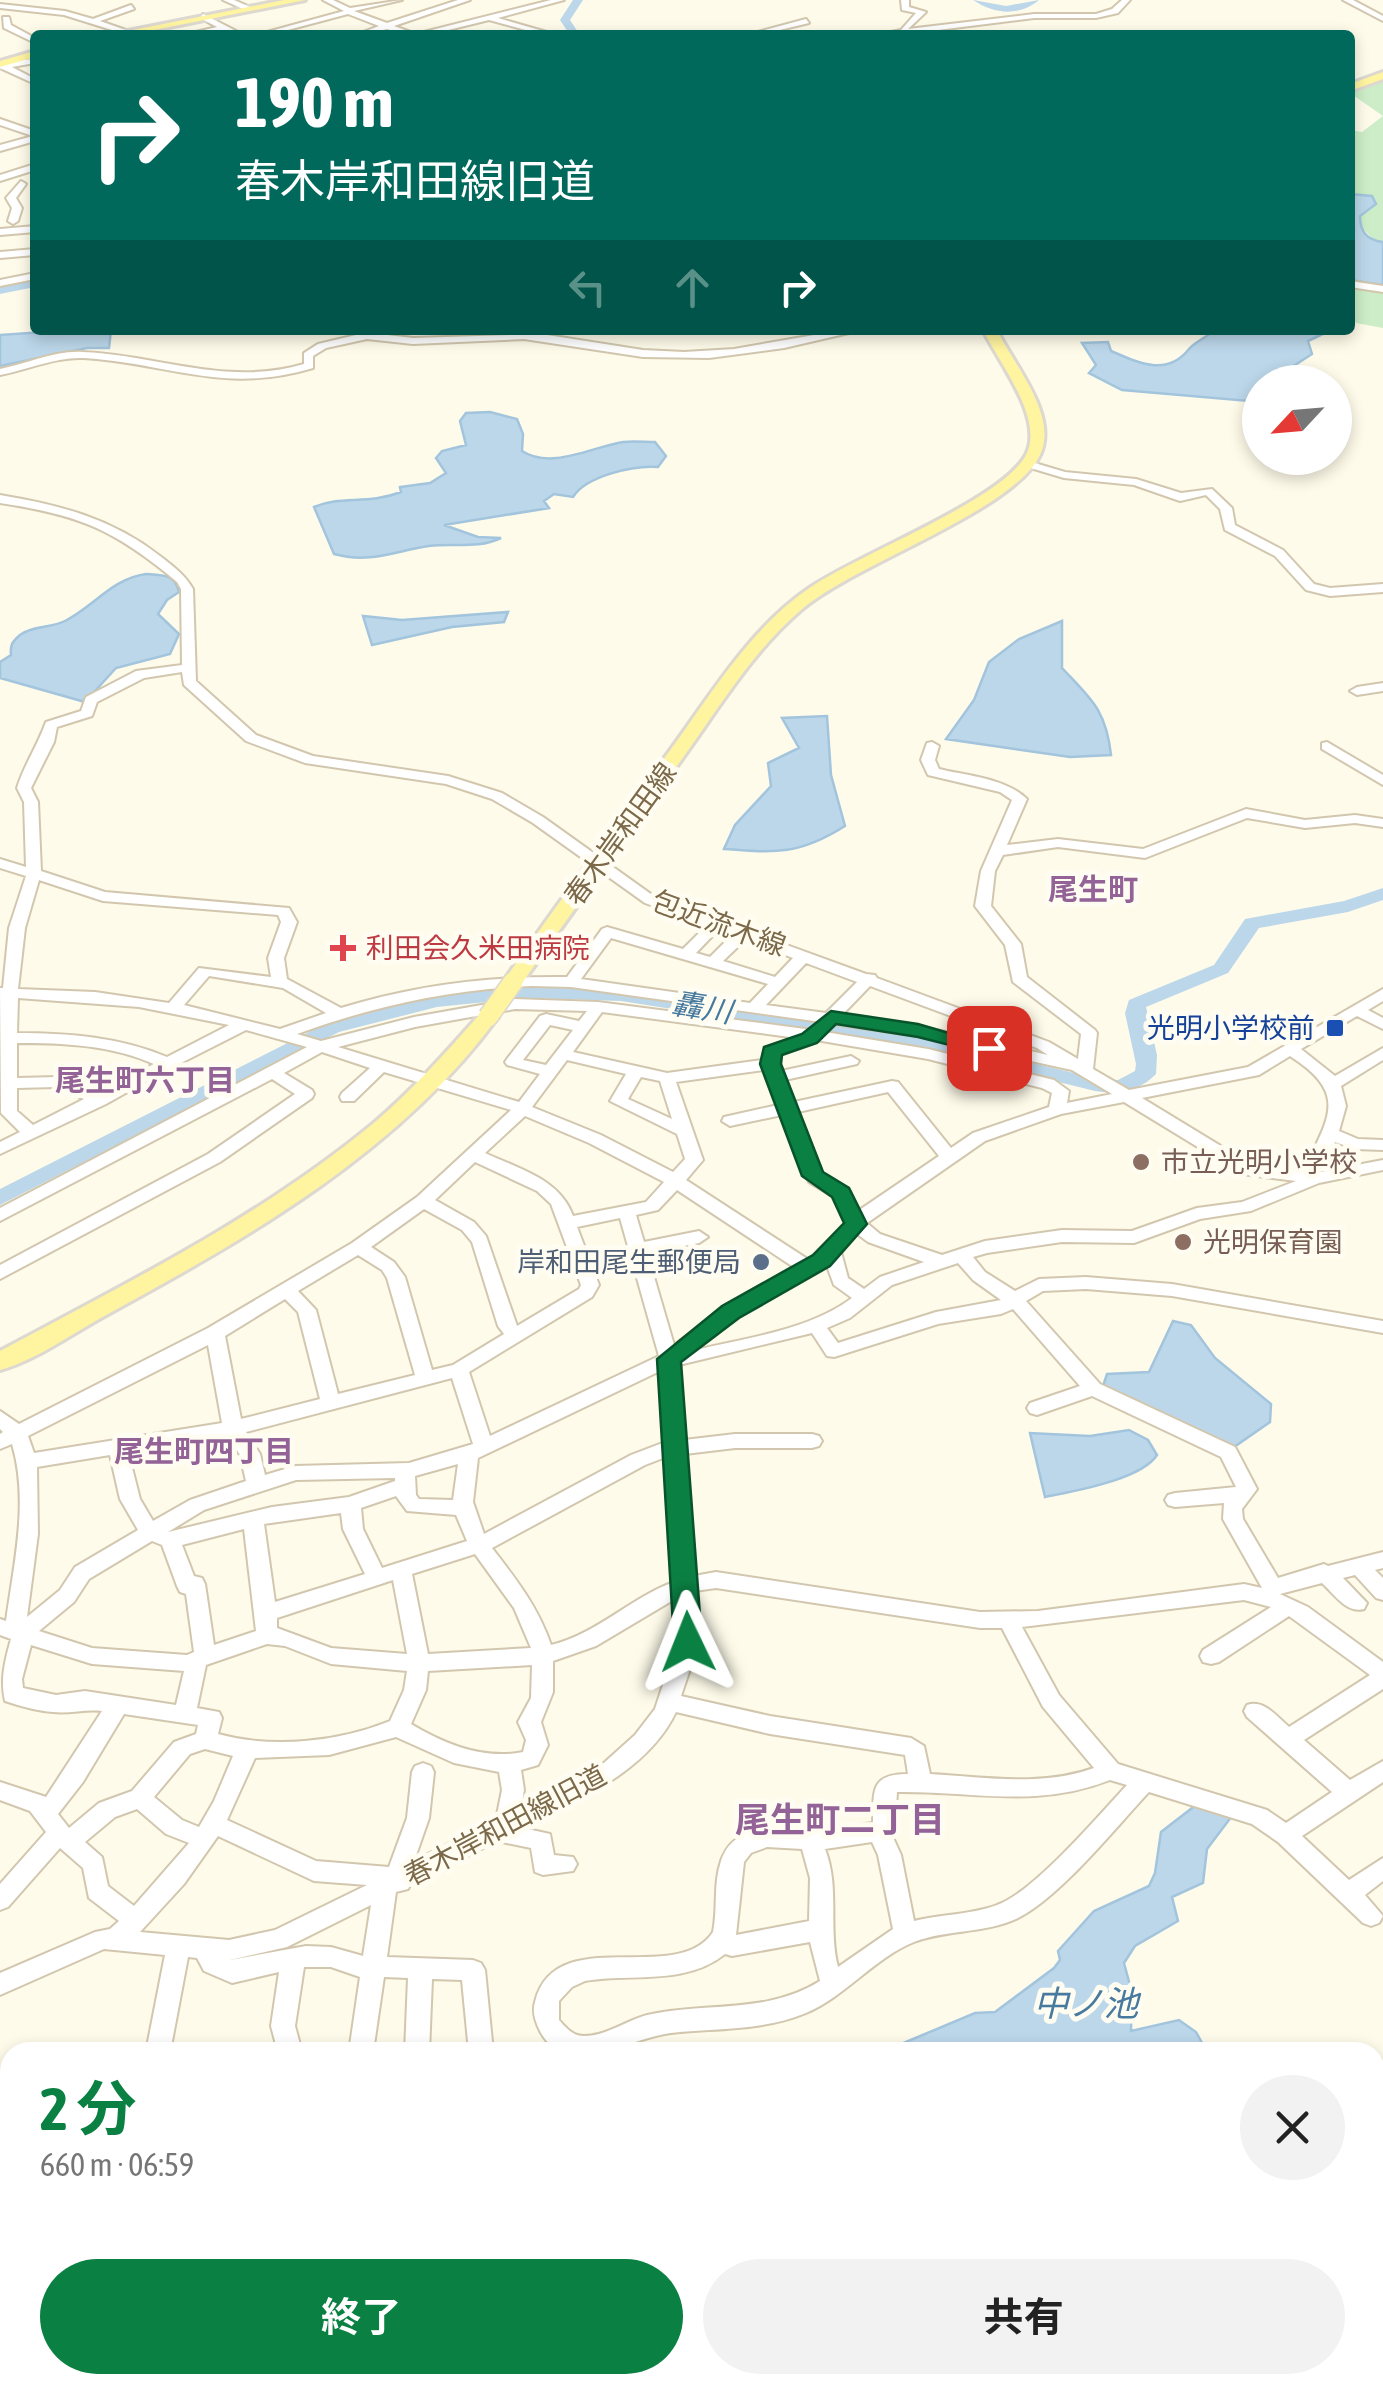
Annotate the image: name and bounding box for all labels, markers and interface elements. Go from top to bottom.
text: 190 m [235,62,394,142]
icon: right [70,70,200,200]
text: 春木岸和田線旧道 [235,155,595,207]
icon: left [560,260,615,315]
icon: ahead [665,260,720,315]
icon: right [770,260,825,315]
north arrow [1242,365,1352,475]
map controls [1242,365,1352,475]
street label: 春木岸和田線 [558,757,682,911]
district label: 尾生町 [1048,872,1138,906]
street label: 包近流木線 [648,884,790,962]
place label: 利田会久米田病院 [366,932,590,964]
marker: 利田会久米田病院 [330,935,356,961]
water label: 轟川 [670,986,737,1029]
pin [947,1006,1032,1091]
place label: 光明小学校前 [1147,1012,1315,1044]
marker: 光明小学校前 [1324,1017,1346,1039]
icon: arrive [962,1021,1017,1076]
district label: 尾生町六丁目 [55,1063,235,1097]
place label: 市立光明小学校 [1161,1146,1357,1178]
marker: 市立光明小学校 [1130,1151,1152,1173]
place label: 光明保育園 [1203,1226,1343,1258]
marker: 光明保育園 [1172,1231,1194,1253]
place label: 岸和田尾生郵便局 [517,1246,741,1278]
marker: 岸和田尾生郵便局 [750,1251,772,1273]
district label: 尾生町四丁目 [114,1434,294,1468]
position arrow [636,1590,740,1694]
street label: 春木岸和田線旧道 [399,1758,611,1892]
district label: 尾生町二丁目 [735,1799,945,1839]
water label: 中ノ池 [1033,1983,1141,2023]
text: 2 分 [40,2074,136,2143]
button: close [1240,2075,1345,2180]
text: 660 m · 06:59 [40,2146,194,2183]
button: 終了 [40,2259,683,2374]
button: 共有 [703,2259,1345,2374]

